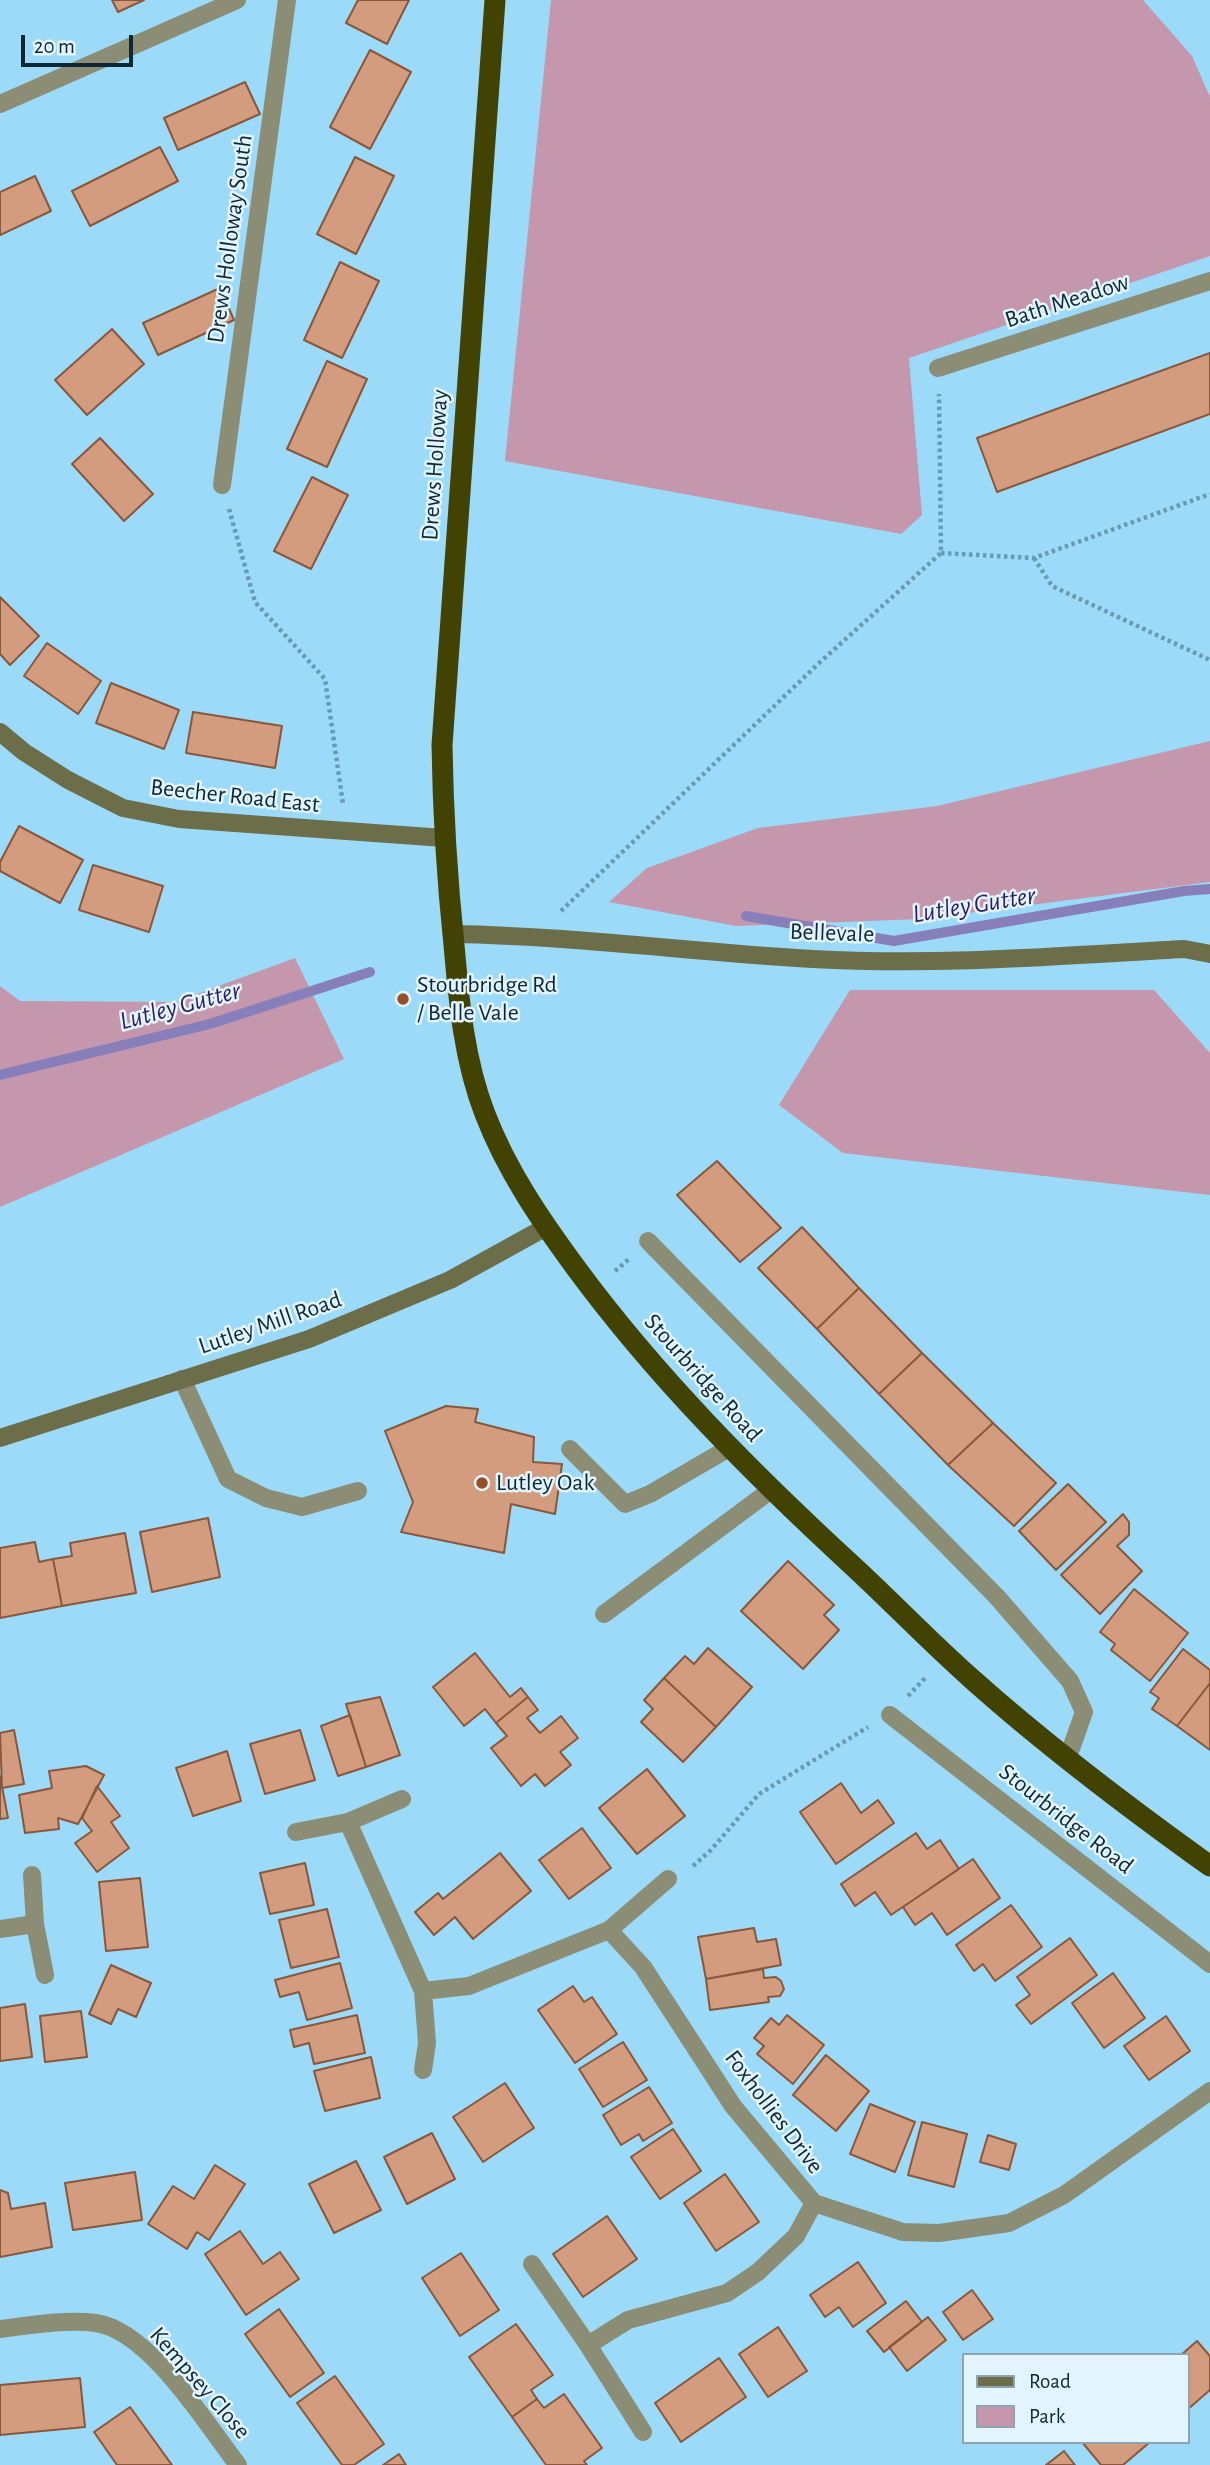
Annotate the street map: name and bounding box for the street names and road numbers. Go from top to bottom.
street label: Drews Holloway South [201,133,259,345]
street label: Bath Meadow [1001,267,1133,335]
street label: Drews Holloway [415,389,455,541]
street label: Beecher Road East [149,773,321,819]
street label: Bellevale [789,917,875,949]
street label: Lutley Mill Road [195,1285,345,1361]
street label: Stourbridge Road [638,1308,768,1448]
street label: Stourbridge Road [993,1758,1139,1880]
street label: Foxhollies Drive [718,2045,830,2179]
street label: Kempsey Close [143,2321,257,2445]

